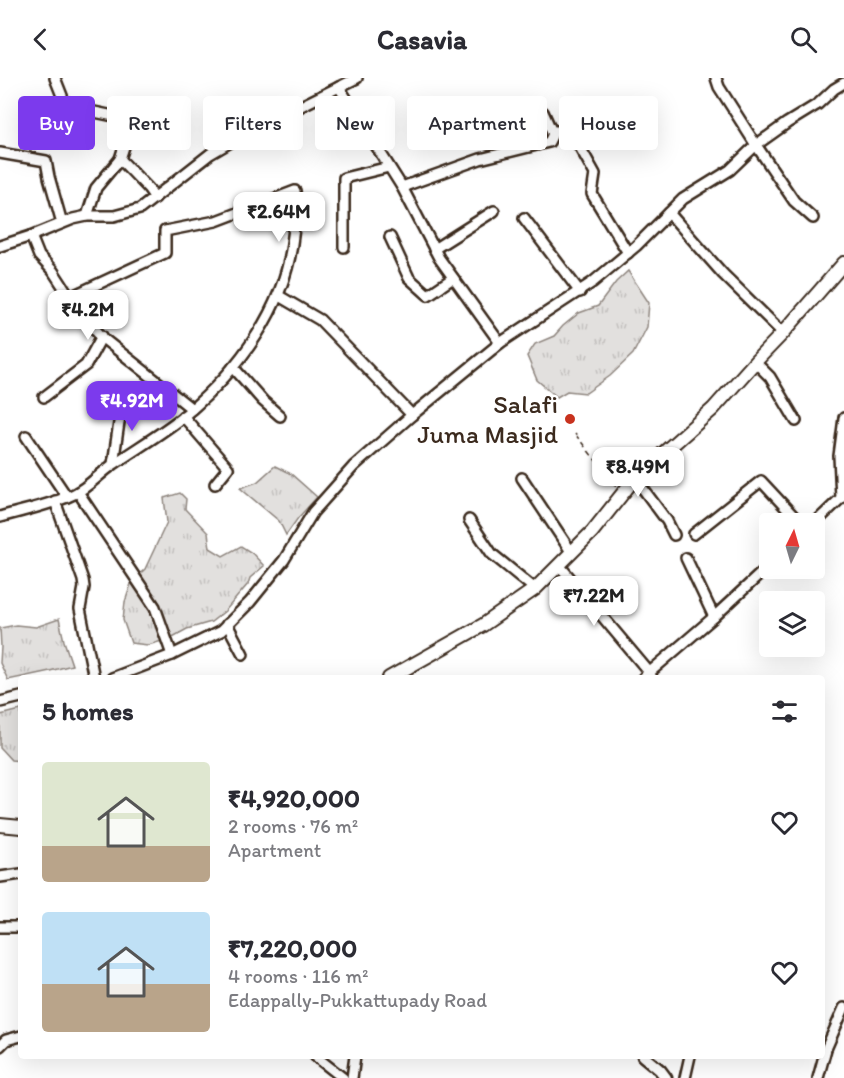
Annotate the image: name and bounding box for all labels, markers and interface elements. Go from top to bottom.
icon: back [24,23,57,56]
text: Casavia [377,23,467,56]
icon: search [787,23,820,56]
chip: Buy [18,96,95,150]
chip: Rent [107,96,191,150]
chip: Filters [203,96,303,150]
chip: New [315,96,395,150]
chip: Apartment [407,96,547,150]
chip: House [559,96,658,150]
pin: ₹2.64M [230,192,328,243]
text: ₹2.64M [247,199,311,223]
pin: ₹4.2M [46,290,130,341]
text: ₹4.2M [62,297,114,321]
pin: ₹4.92M [83,381,181,432]
text: ₹4.92M [100,388,164,412]
place label: Salafi Juma Masjid [417,388,559,450]
marker: Salafi Juma Masjid [563,412,577,426]
pin: ₹8.49M [589,447,687,498]
text: ₹8.49M [606,454,670,478]
north arrow [759,513,825,579]
map controls [759,513,825,657]
pin: ₹7.22M [545,576,643,627]
text: ₹7.22M [563,583,625,607]
button: layers [759,591,825,657]
text: 5 homes [42,695,134,727]
icon: filters [768,695,801,728]
text: ₹4,920,000 [228,782,360,814]
icon: home [90,786,162,858]
icon: heart [768,806,801,839]
text: 2 rooms · 76 m² [228,814,358,838]
text: Apartment [228,838,321,862]
text: ₹7,220,000 [228,932,357,964]
icon: home [90,936,162,1008]
icon: heart [768,956,801,989]
text: 4 rooms · 116 m² [228,964,368,988]
text: Edappally-Pukkattupady Road [228,988,487,1012]

